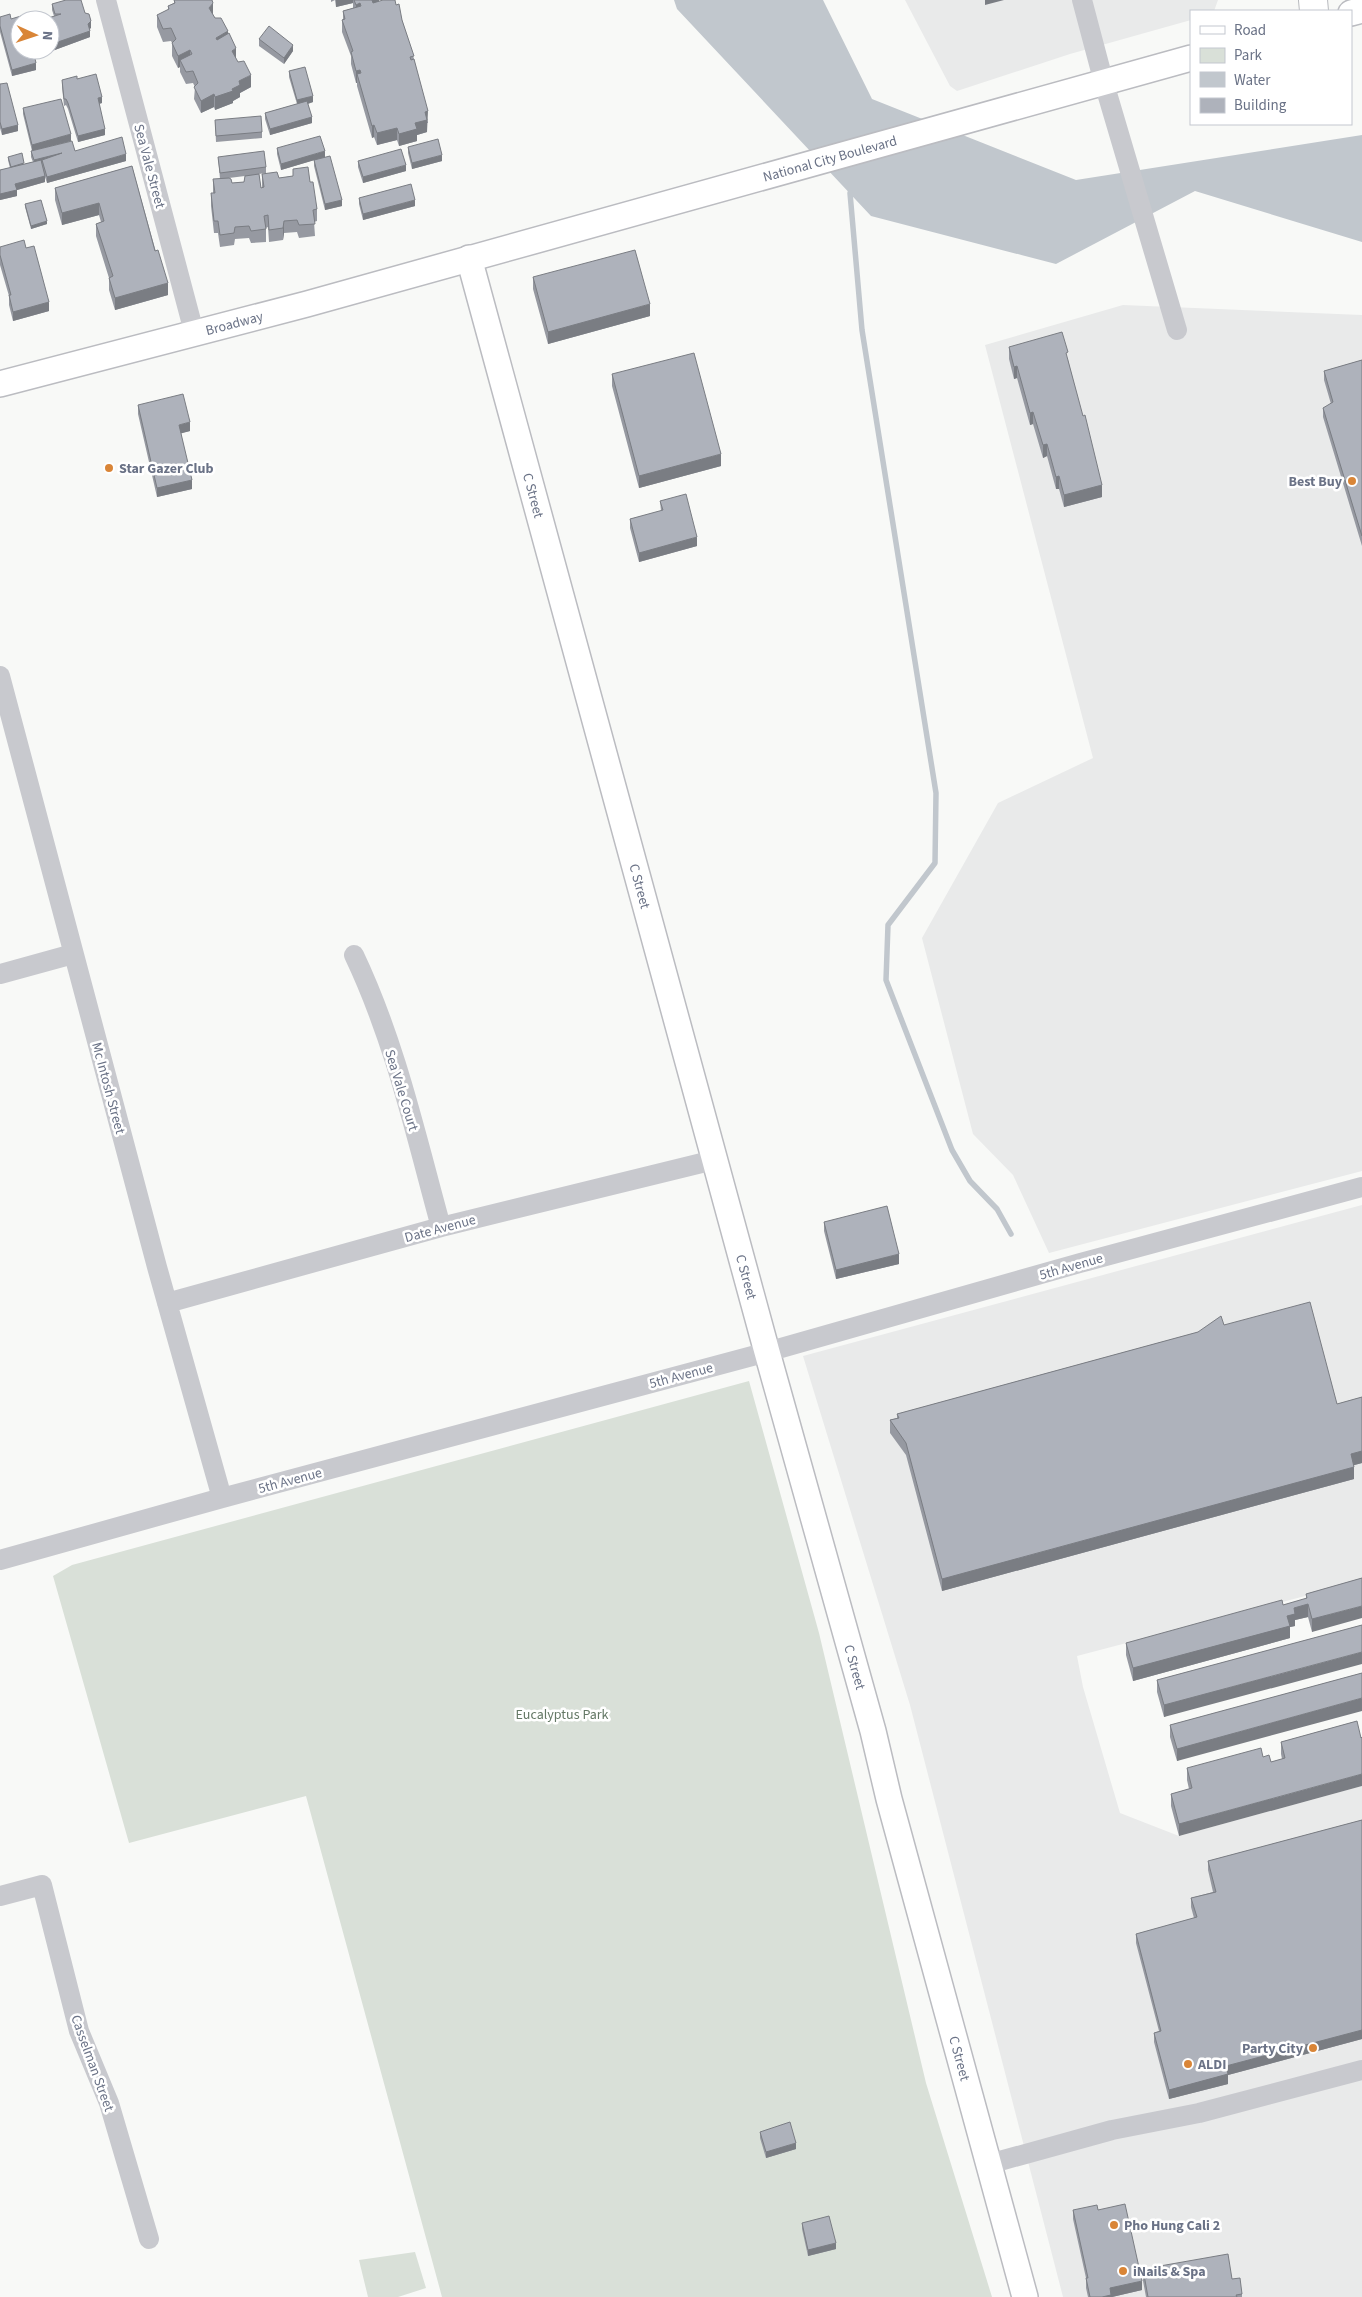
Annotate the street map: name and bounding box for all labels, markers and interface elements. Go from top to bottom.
north arrow [10,10,60,60]
legend [1190,10,1352,125]
text: Road [1234,20,1266,41]
text: N [37,30,57,41]
text: Park [1234,45,1263,66]
text: Water [1234,70,1271,91]
text: Building [1234,95,1287,116]
street label: Sea Vale Street [128,122,170,211]
street label: National City Boulevard [761,131,899,188]
street label: Broadway [203,307,266,341]
place label: Star Gazer Club [119,459,214,479]
marker: Star Gazer Club [103,462,115,474]
street label: C Street [517,471,548,521]
place label: Best Buy [1288,472,1343,492]
marker: Best Buy [1346,475,1358,487]
street label: C Street [623,862,655,911]
street label: Mc Intosh Street [86,1040,130,1137]
street label: Sea Vale Court [379,1047,423,1134]
street label: Date Avenue [402,1210,478,1248]
street label: 5th Avenue [1037,1248,1105,1286]
street label: C Street [730,1252,761,1302]
street label: 5th Avenue [647,1358,715,1394]
street label: 5th Avenue [256,1463,324,1499]
street label: C Street [838,1643,870,1692]
park label: Eucalyptus Park [515,1705,609,1725]
street label: Casselman Street [65,2012,119,2115]
street label: C Street [943,2034,975,2084]
place label: Party City [1242,2039,1304,2059]
marker: Party City [1307,2042,1319,2054]
place label: ALDI [1197,2055,1226,2075]
marker: ALDI [1182,2058,1194,2070]
place label: Pho Hung Cali 2 [1124,2216,1220,2236]
marker: Pho Hung Cali 2 [1108,2219,1120,2231]
place label: iNails & Spa [1133,2262,1206,2282]
marker: iNails & Spa [1117,2265,1129,2277]

